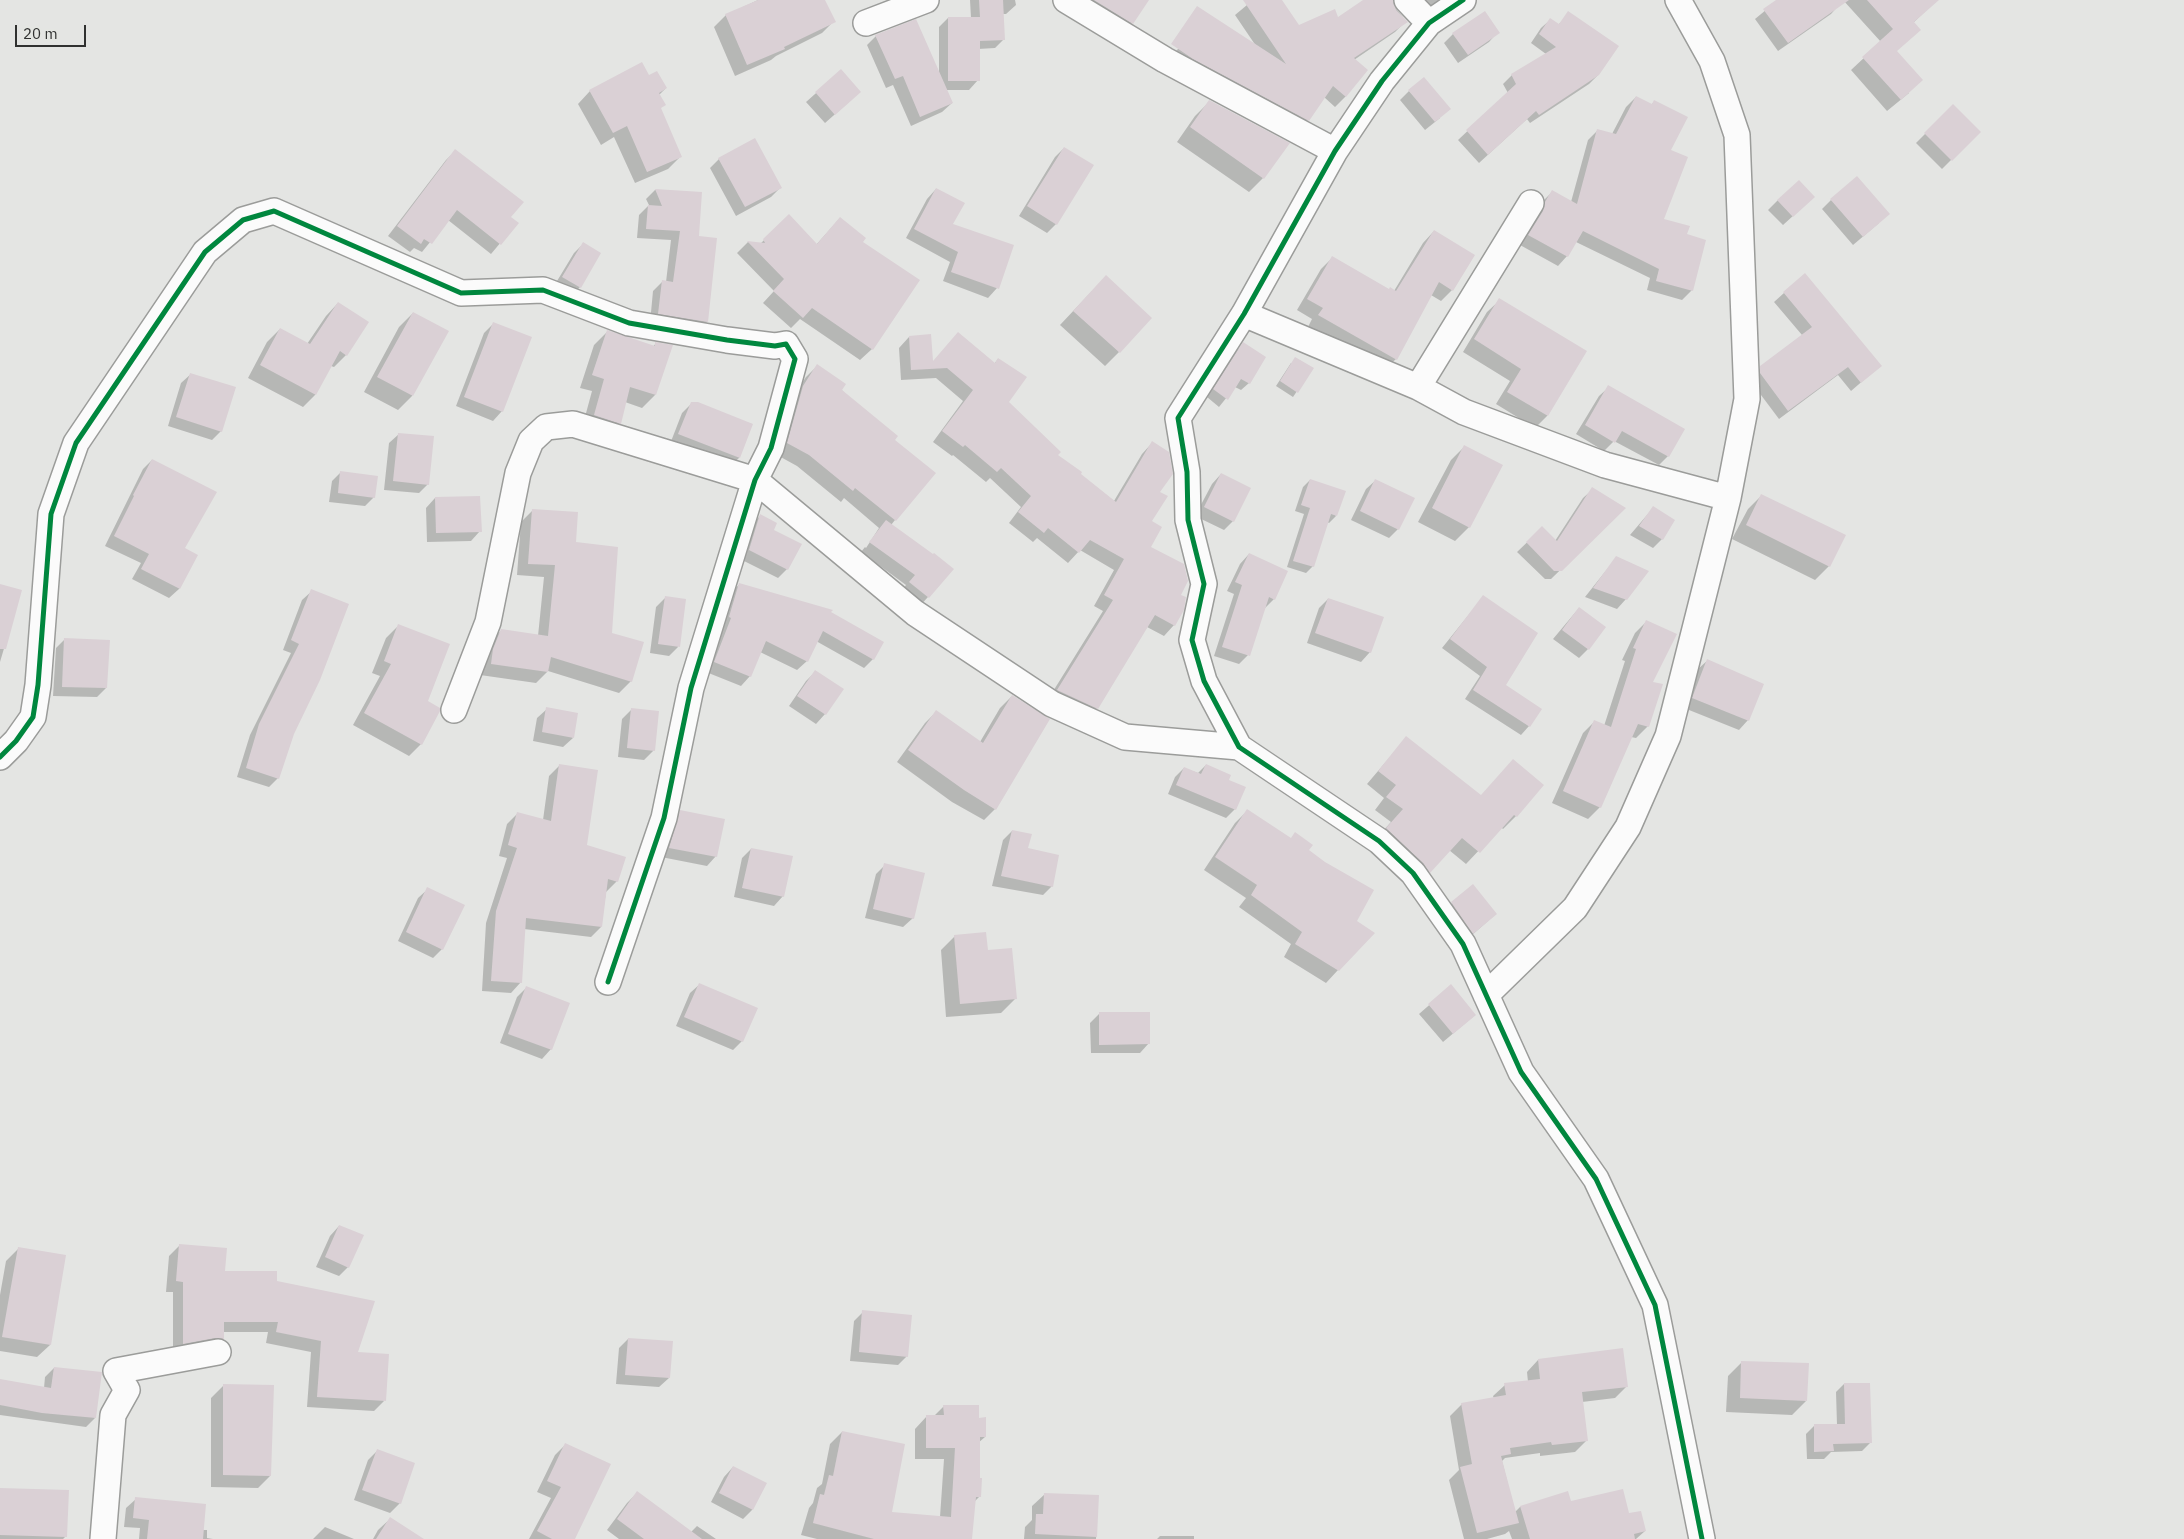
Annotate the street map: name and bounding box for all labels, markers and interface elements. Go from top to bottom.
scale bar [18,15,89,47]
text: 20 m [23,24,58,43]

